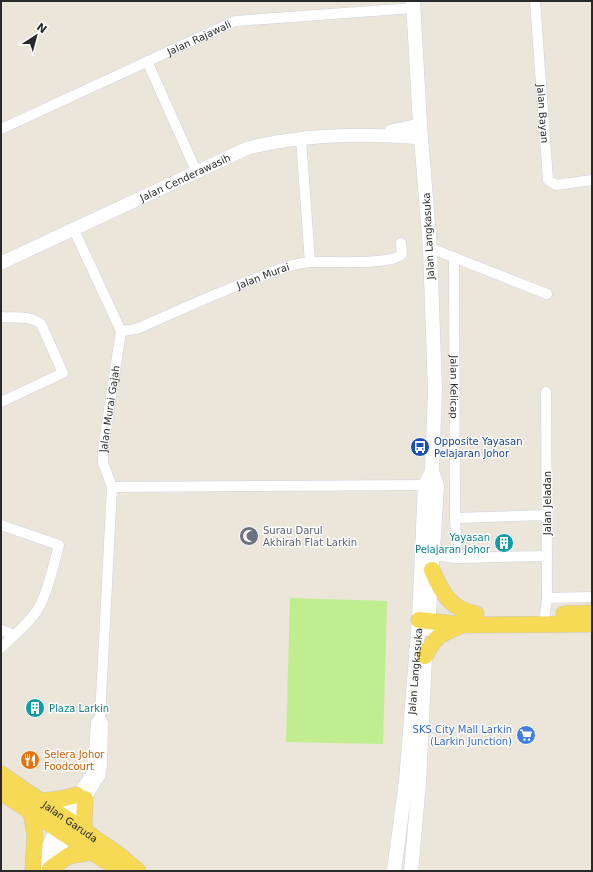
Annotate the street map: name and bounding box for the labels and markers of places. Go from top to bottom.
bus stop icon: Opposite Yayasan Pelajaran Johor [409,436,431,458]
place label: Opposite Yayasan Pelajaran Johor [434,436,523,459]
mosque icon: Surau Darul Akhirah Flat Larkin [238,525,260,547]
place label: Surau Darul Akhirah Flat Larkin [263,525,357,548]
place label: Yayasan Pelajaran Johor [415,532,491,555]
building icon: Yayasan Pelajaran Johor [493,532,515,554]
building icon: Plaza Larkin [24,697,46,719]
place label: Plaza Larkin [49,703,109,714]
place label: SKS City Mall Larkin (Larkin Junction) [413,724,512,747]
supermarket icon: SKS City Mall Larkin (Larkin Junction) [515,724,537,746]
restaurant icon: Selera Johor Foodcourt [19,749,41,771]
place label: Selera Johor Foodcourt [44,749,105,772]

